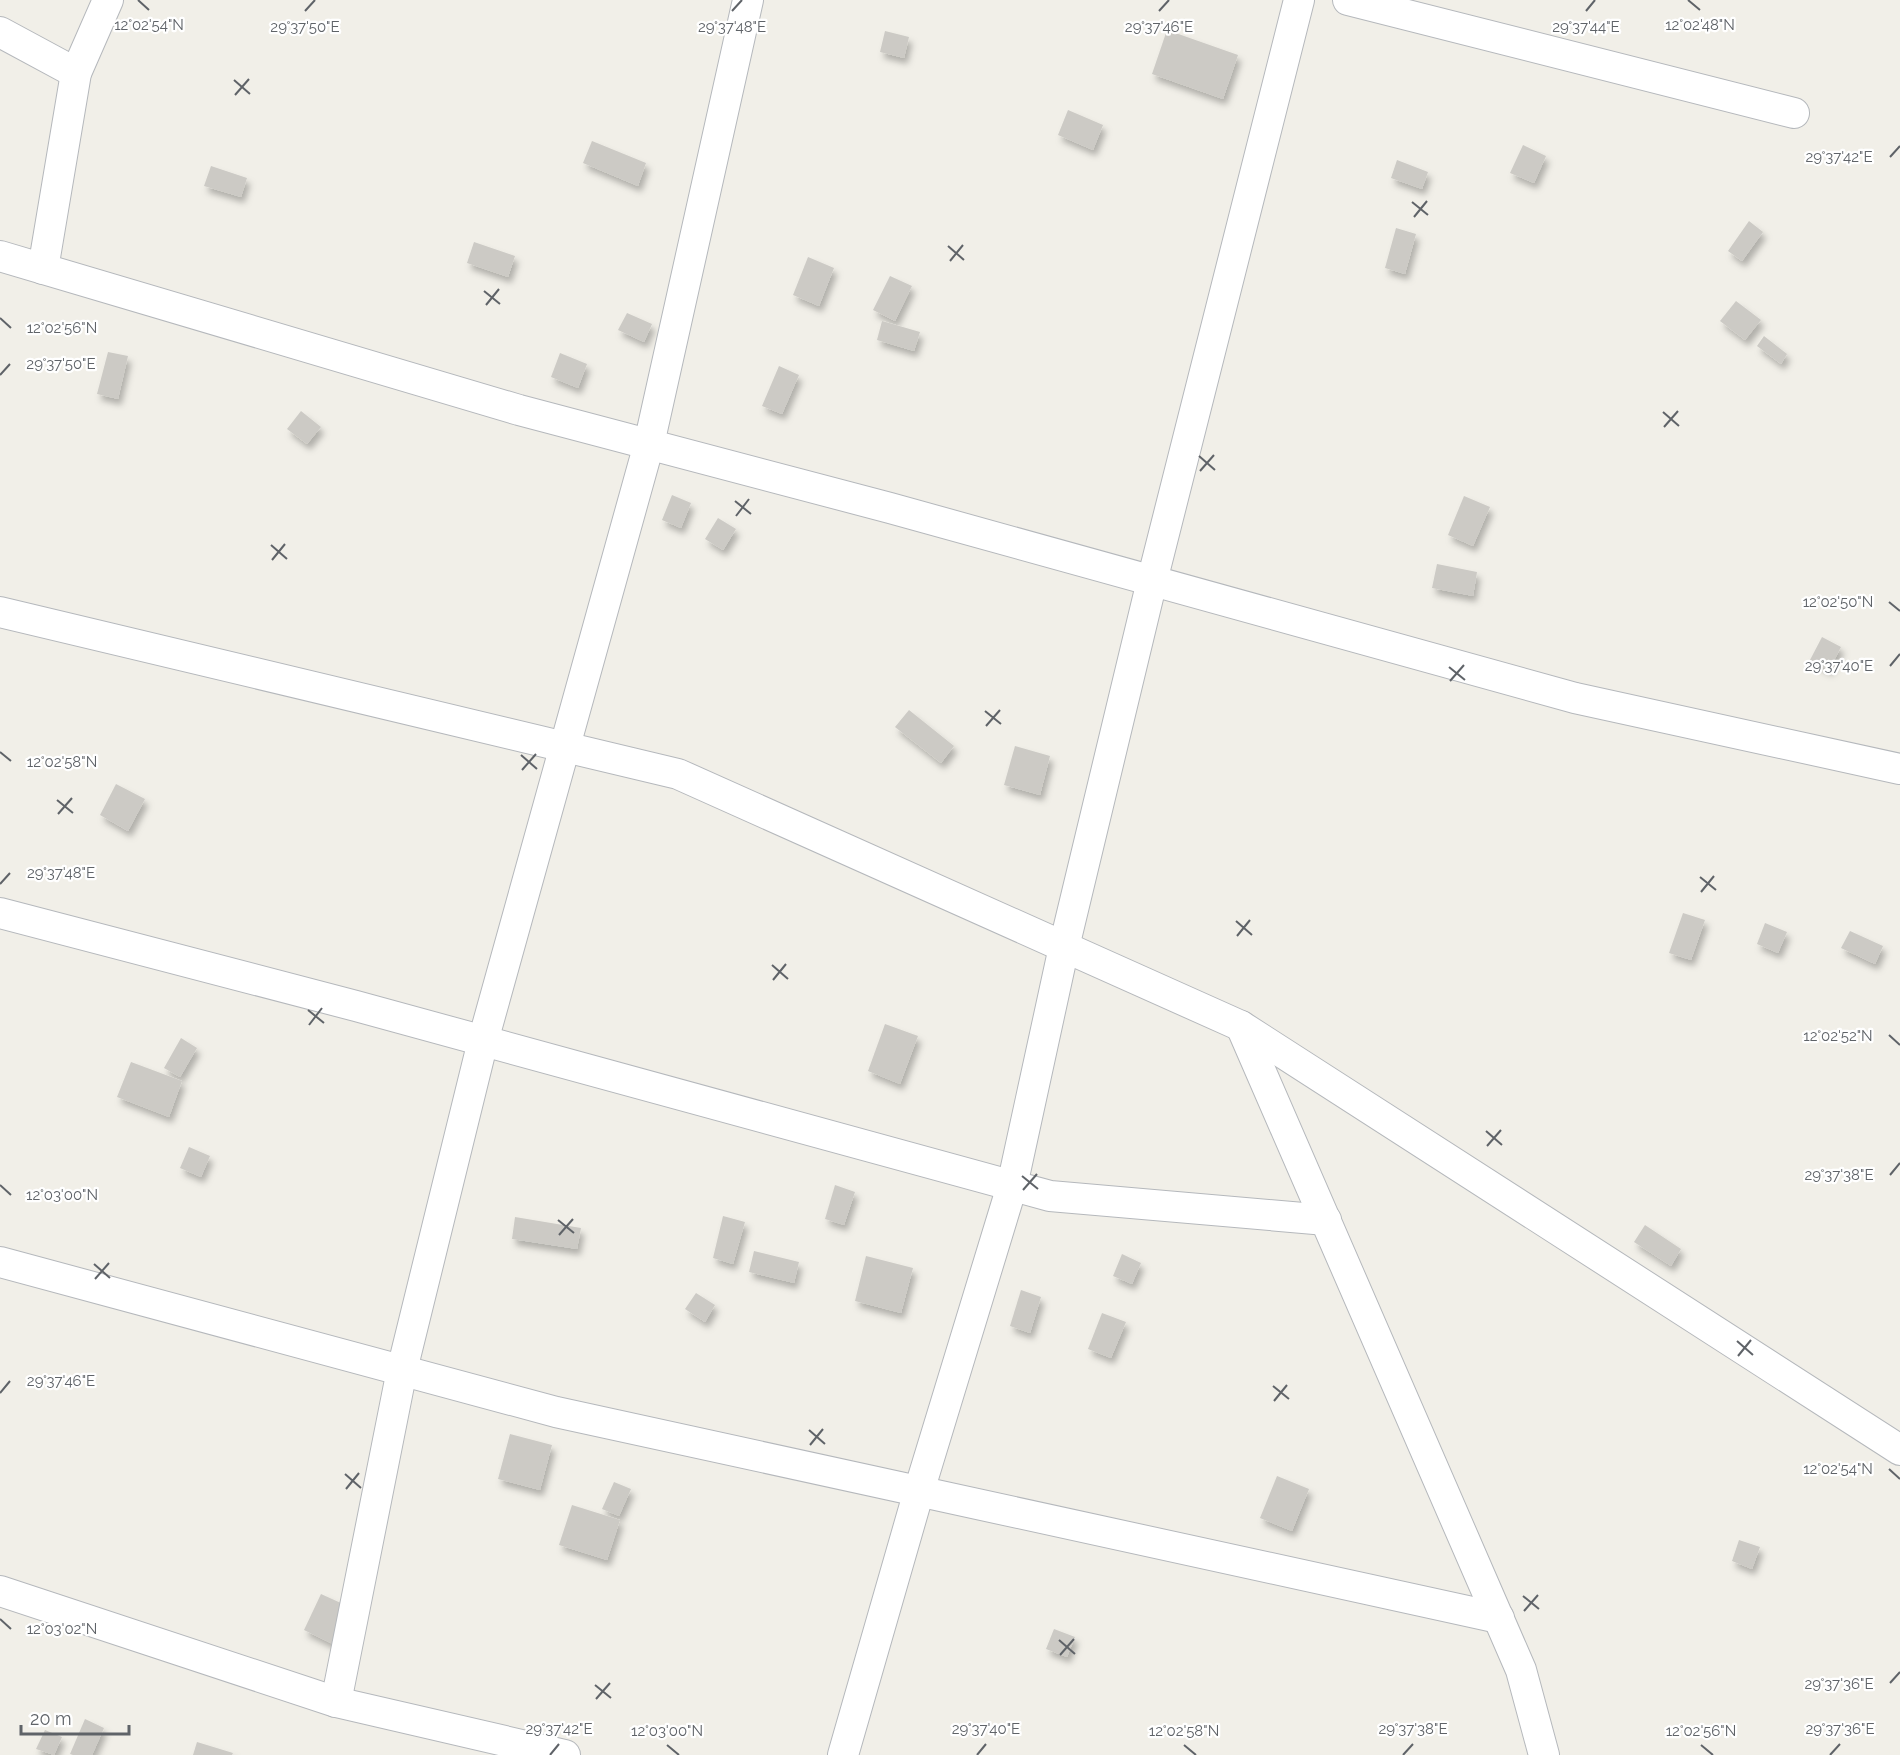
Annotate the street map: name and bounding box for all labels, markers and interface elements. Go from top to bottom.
text: 12°02'54"N [114,16,184,34]
text: 12°02'48"N [1665,16,1735,34]
text: 29°37'50"E [270,18,340,36]
text: 29°37'48"E [698,18,766,36]
text: 29°37'46"E [1125,18,1193,36]
text: 29°37'44"E [1552,18,1620,36]
text: 29°37'42"E [1805,148,1873,166]
text: 12°02'56"N [27,319,97,337]
text: 29°37'50"E [26,355,96,373]
text: 12°02'50"N [1803,593,1873,611]
text: 29°37'40"E [1805,657,1873,675]
text: 12°02'58"N [27,753,97,771]
text: 29°37'48"E [27,864,95,882]
text: 12°02'52"N [1803,1027,1873,1045]
text: 29°37'38"E [1804,1166,1874,1184]
text: 12°03'00"N [26,1186,98,1204]
text: 29°37'46"E [27,1372,95,1390]
text: 12°02'54"N [1803,1460,1873,1478]
text: 12°03'02"N [27,1620,97,1638]
text: 29°37'36"E [1804,1675,1874,1693]
scale bar [21,1698,129,1736]
text: 20 m [30,1708,72,1729]
text: 29°37'42"E [525,1720,593,1738]
text: 29°37'40"E [952,1720,1020,1738]
text: 29°37'38"E [1378,1720,1448,1738]
text: 29°37'36"E [1805,1720,1875,1738]
text: 12°03'00"N [631,1722,703,1740]
text: 12°02'58"N [1149,1722,1219,1740]
text: 12°02'56"N [1666,1722,1736,1740]

